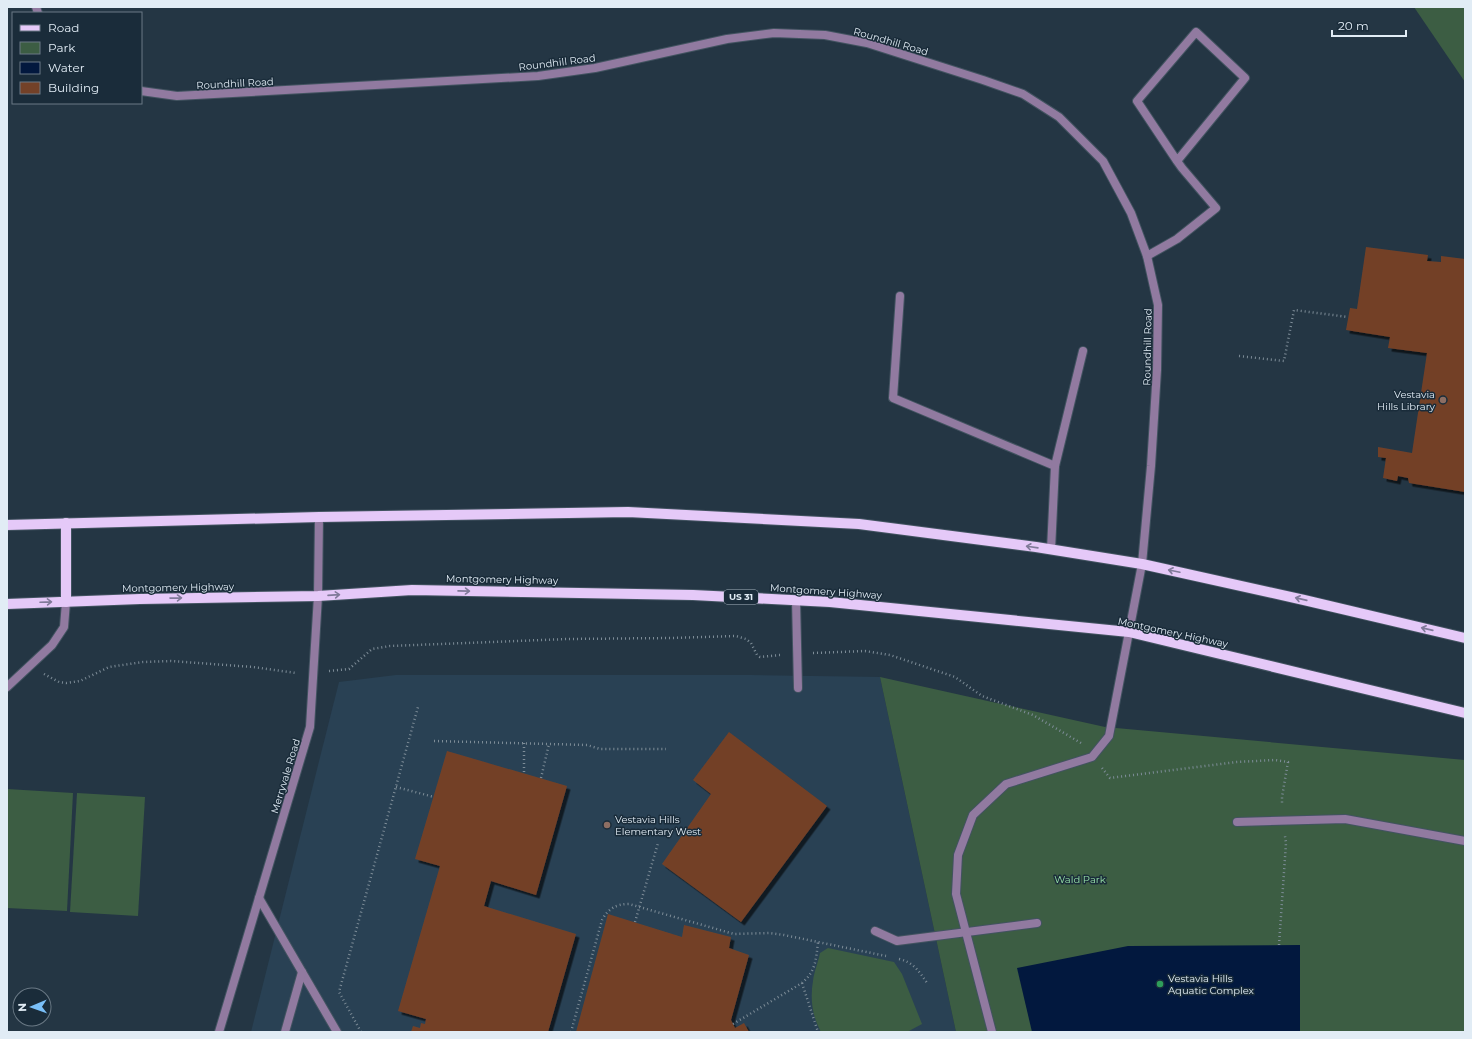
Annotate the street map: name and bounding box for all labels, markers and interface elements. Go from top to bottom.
legend [12,12,142,104]
scale bar [1332,12,1406,38]
text: 20 m [1338,18,1369,33]
text: Road [48,20,79,35]
street label: Roundhill Road [852,25,930,58]
text: Park [48,40,76,55]
street label: Roundhill Road [518,51,596,74]
text: Water [48,60,85,75]
street label: Roundhill Road [196,75,274,92]
text: Building [48,80,99,95]
street label: Roundhill Road [1140,308,1155,386]
place label: Vestavia Hills Library [1377,388,1436,413]
marker: Vestavia Hills Library [1438,395,1448,405]
one-way arrow [1026,543,1039,551]
one-way arrow [1167,567,1180,575]
street label: Montgomery Highway [446,572,559,587]
street label: Montgomery Highway [122,580,235,595]
street label: Montgomery Highway [770,581,883,602]
one-way arrow [457,587,470,594]
road number: US 31 [724,590,758,604]
one-way arrow [327,591,340,598]
one-way arrow [169,595,182,602]
one-way arrow [1294,595,1307,603]
one-way arrow [39,599,52,606]
street label: Montgomery Highway [1117,614,1230,651]
one-way arrow [1421,625,1434,633]
street label: Merryvale Road [268,737,303,815]
place label: Vestavia Hills Elementary West [615,813,701,838]
marker: Vestavia Hills Elementary West [602,820,612,830]
park label: Wald Park [1054,873,1106,886]
place label: Vestavia Hills Aquatic Complex [1168,972,1255,997]
marker: Vestavia Hills Aquatic Complex [1155,979,1165,989]
north arrow [12,987,52,1027]
text: N [15,1003,29,1012]

